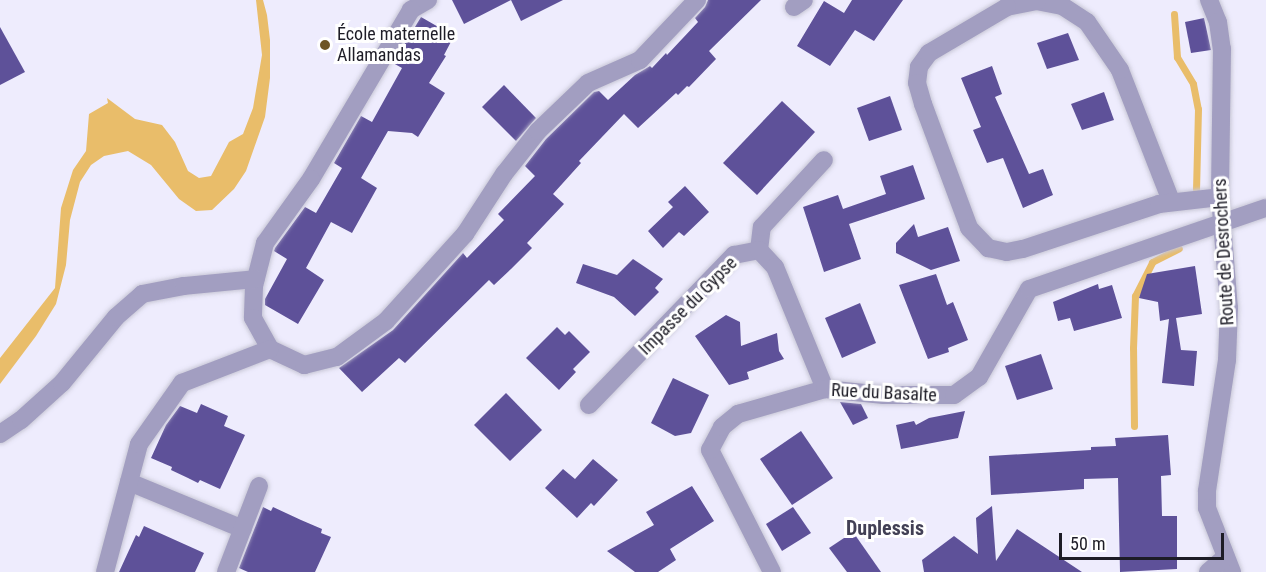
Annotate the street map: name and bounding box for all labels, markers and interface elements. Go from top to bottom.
place label: École maternelle Allamandas [337,24,455,66]
marker: École maternelle Allamandas [318,38,332,52]
street label: Route de Desrochers [1209,178,1239,326]
street label: Impasse du Gypse [634,252,742,360]
street label: Rue du Basalte [831,379,937,407]
district label: Duplessis [846,516,924,540]
scale bar [1062,521,1227,559]
text: 50 m [1070,533,1105,554]

